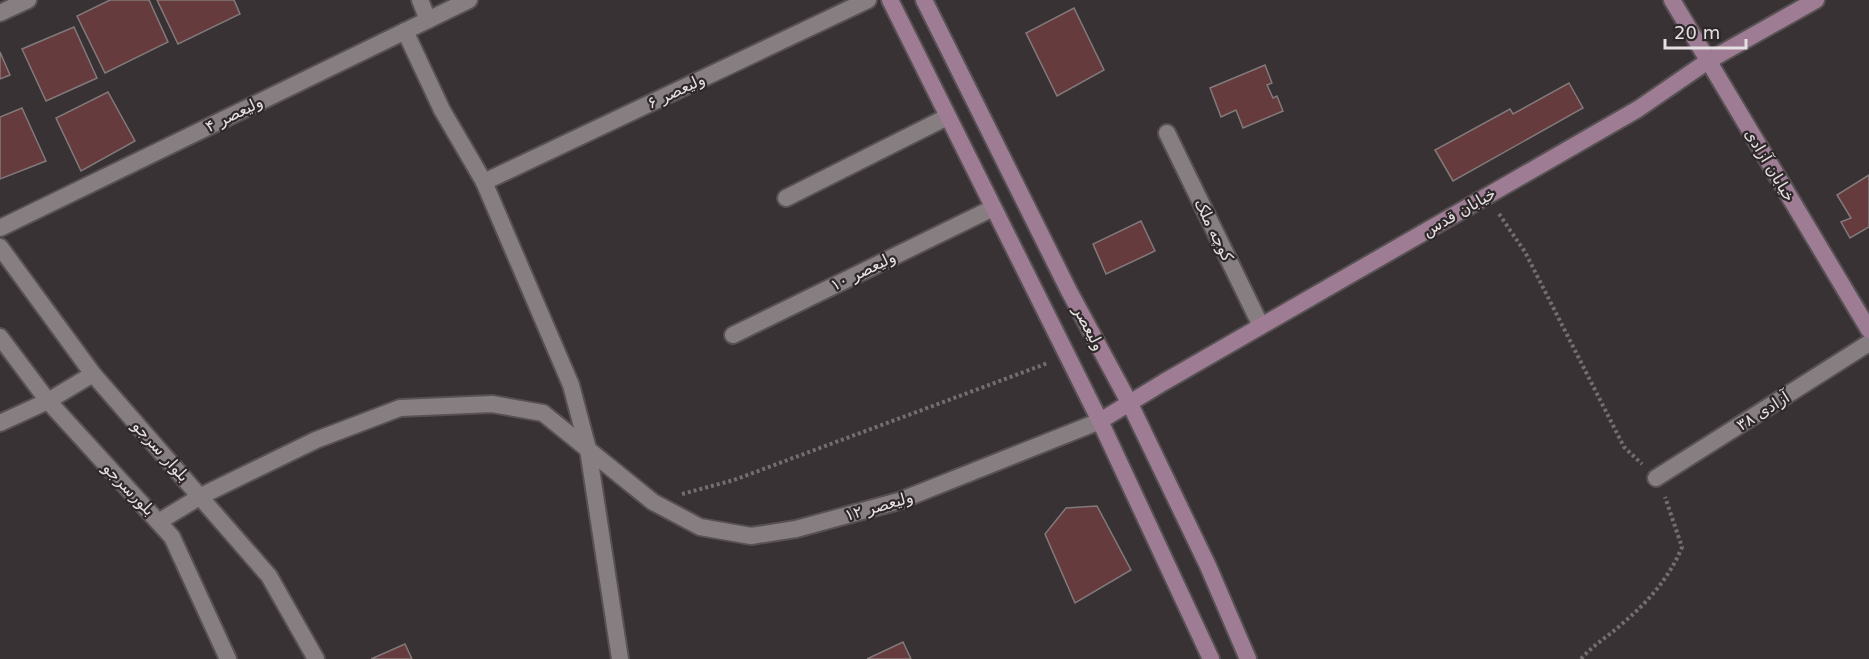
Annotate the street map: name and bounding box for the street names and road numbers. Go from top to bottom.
street label: ولیعصر ۶ [644,69,708,114]
street label: ولیعصر ۴ [202,92,266,137]
street label: خیابان آزادی [1740,125,1799,206]
street label: خیابان قدس [1419,183,1499,241]
street label: کوچه ملک [1190,195,1238,265]
street label: ولیعصر ۱۰ [827,247,899,296]
street label: ولیعصر [1068,302,1109,354]
street label: آزادی ۳۸ [1733,387,1795,435]
street label: بلوار سرجو [127,416,193,486]
street label: بلورسرجو [98,458,159,520]
street label: ولیعصر ۱۲ [843,487,916,526]

